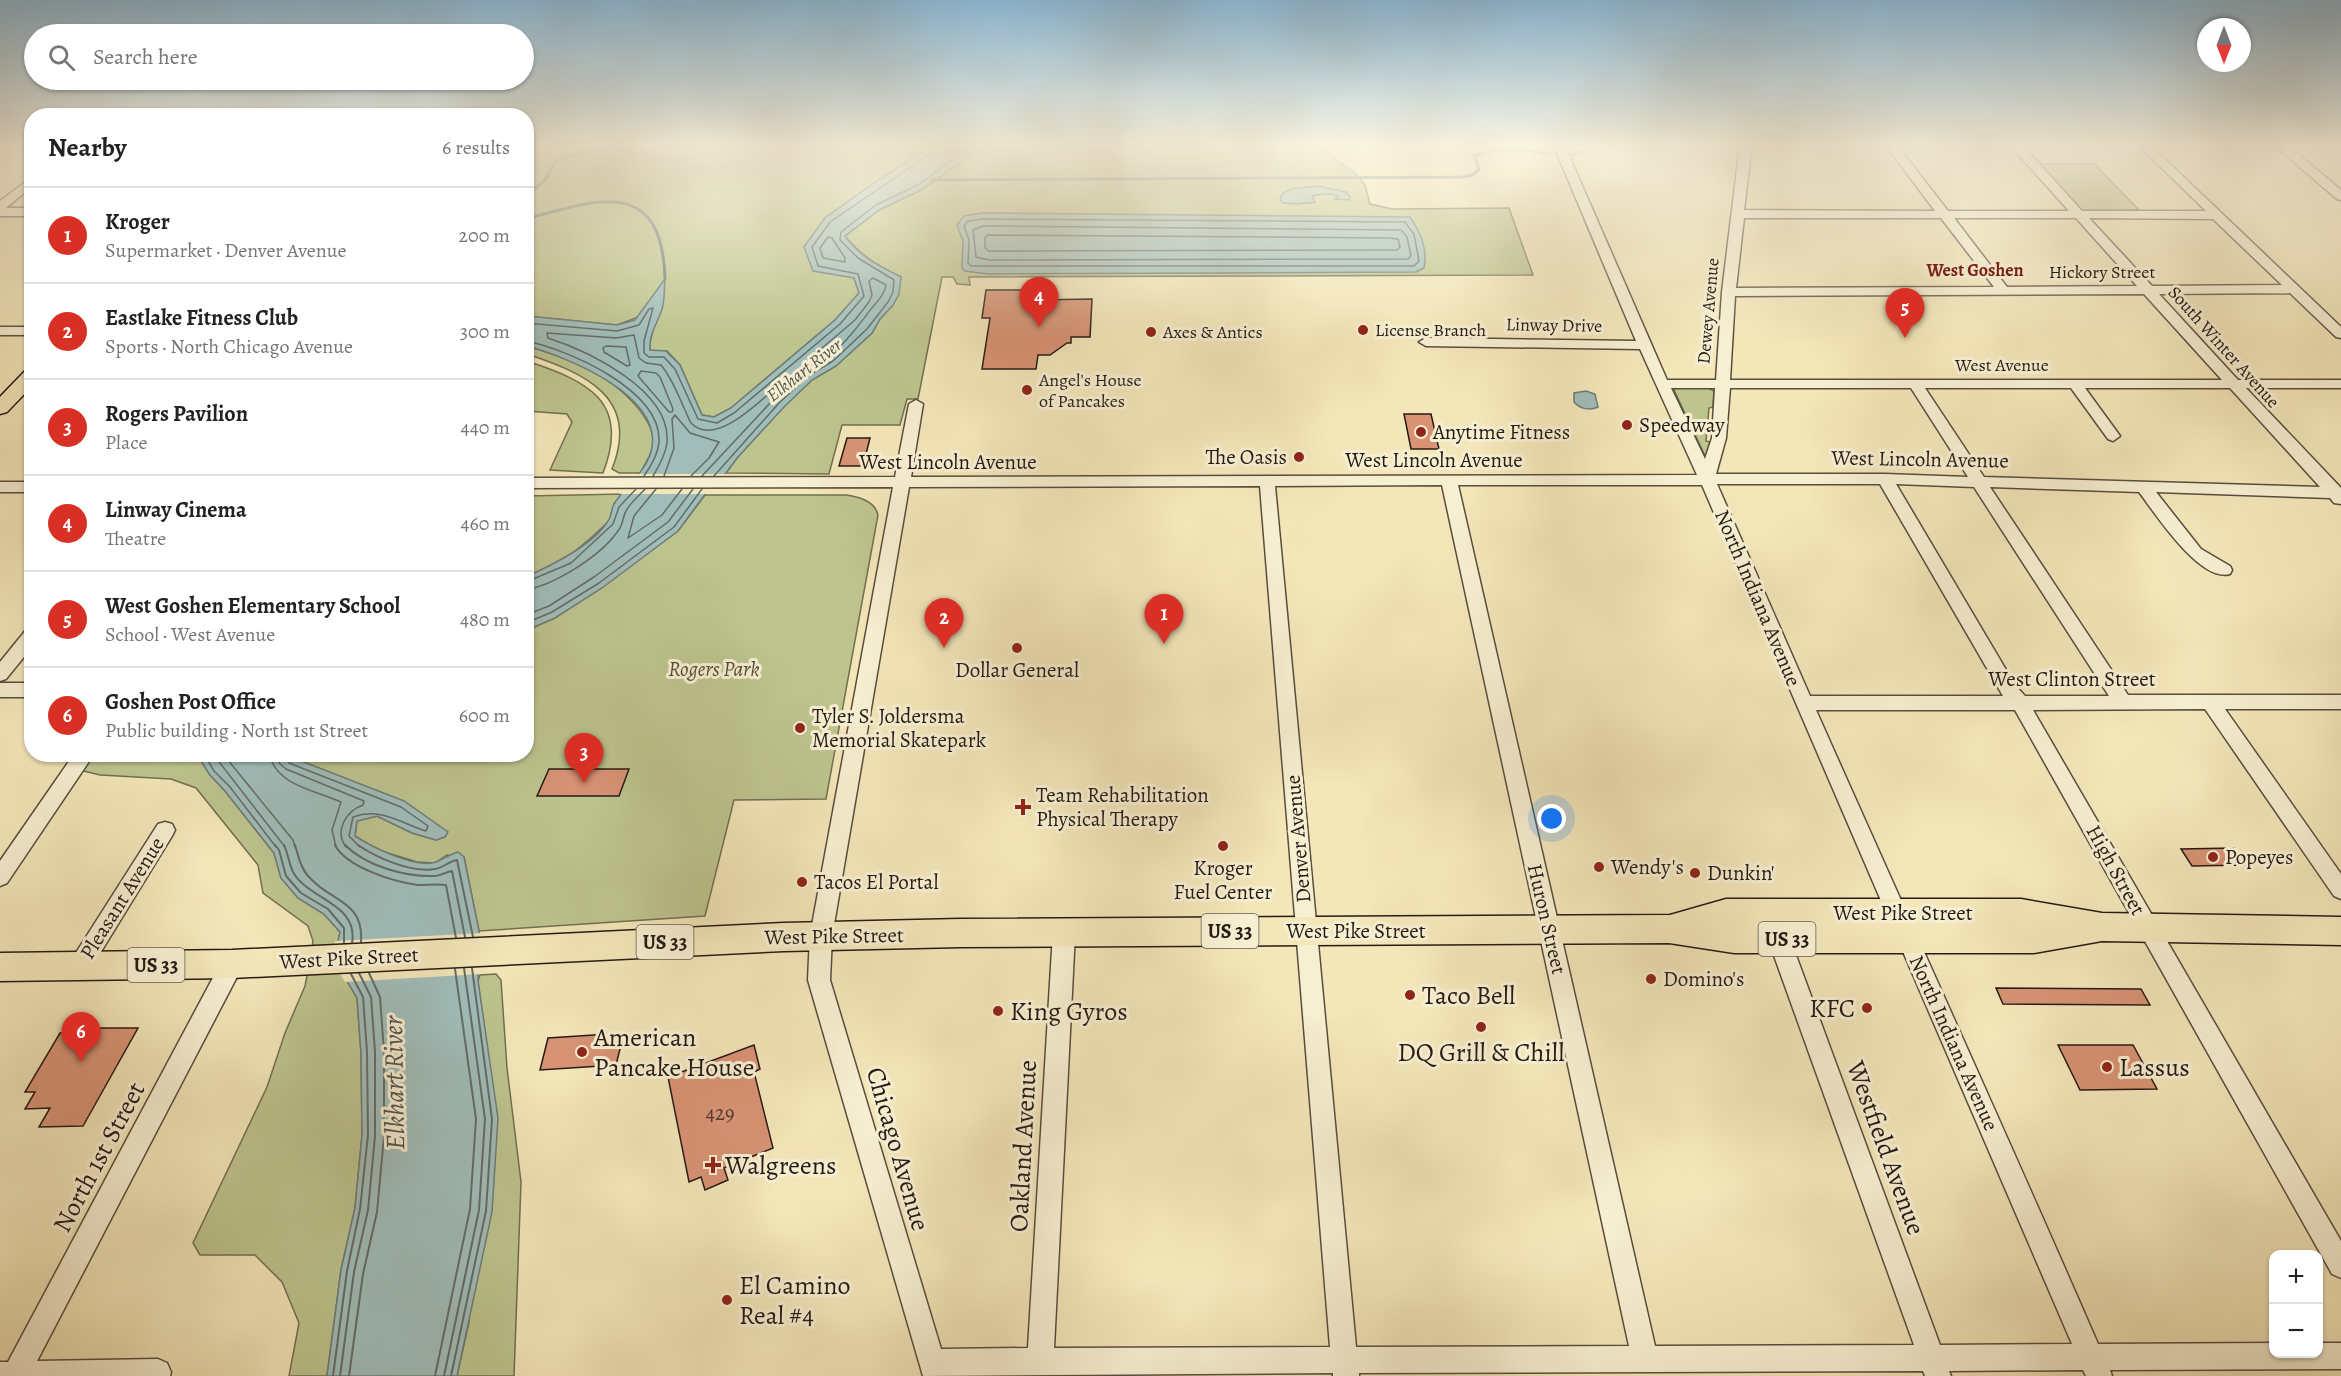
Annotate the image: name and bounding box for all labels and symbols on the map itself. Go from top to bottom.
north arrow [2197,18,2251,72]
street label: Dewey Avenue [1691,257,1725,365]
district label: West Goshen [1925,258,2024,282]
street label: Hickory Street [2049,260,2155,284]
pin: 4 [1020,278,1058,327]
street label: South Winter Avenue [2163,281,2285,413]
pin: 5 [1886,288,1924,338]
street label: Linway Drive [1506,312,1602,338]
place label: License Branch [1375,318,1487,342]
place label: Axes & Antics [1162,320,1263,344]
marker: License Branch [1356,323,1370,337]
marker: Axes & Antics [1144,325,1158,339]
water label: Elkhart River [761,333,847,407]
street label: West Avenue [1954,353,2049,377]
place label: Angel's House of Pancakes [1038,368,1142,413]
marker: Angel's House of Pancakes [1020,383,1034,397]
place label: Speedway [1639,411,1725,439]
place label: Anytime Fitness [1432,418,1570,446]
marker: Speedway [1620,418,1634,432]
marker: Anytime Fitness [1414,425,1428,439]
place label: The Oasis [1206,443,1287,471]
street label: West Lincoln Avenue [1830,443,2009,475]
street label: West Lincoln Avenue [1344,446,1523,474]
street label: West Lincoln Avenue [858,448,1037,476]
marker: The Oasis [1292,450,1306,464]
street label: North Indiana Avenue [1708,505,1808,691]
pin: 1 [1144,594,1184,644]
pin: 2 [924,598,964,648]
marker: Dollar General [1010,641,1024,655]
park label: Rogers Park [668,655,760,683]
place label: Dollar General [955,656,1079,684]
street label: West Clinton Street [1987,665,2156,693]
place label: Tyler S. Joldersma Memorial Skatepark [812,702,987,754]
marker: Tyler S. Joldersma Memorial Skatepark [793,721,807,735]
pin: 3 [564,734,604,783]
street label: Denver Avenue [1278,774,1318,904]
place label: Team Rehabilitation Physical Therapy [1036,781,1209,833]
marker: Team Rehabilitation Physical Therapy [1014,798,1032,816]
your location [1537,804,1566,833]
street label: High Street [2080,820,2152,920]
street label: Pleasant Avenue [73,832,171,964]
marker: Kroger Fuel Center [1216,839,1230,853]
place label: Popeyes [2225,843,2293,871]
marker: Popeyes [2206,850,2220,864]
place label: Wendy's [1610,853,1684,881]
place label: Kroger Fuel Center [1174,854,1272,906]
place label: Dunkin' [1707,859,1775,887]
marker: Wendy's [1592,860,1606,874]
street label: Huron Street [1521,861,1573,977]
marker: Dunkin' [1688,866,1702,880]
place label: Tacos El Portal [814,868,939,896]
marker: Tacos El Portal [795,875,809,889]
street label: West Pike Street [1832,899,1973,927]
road number: US 33 [1202,914,1258,948]
street label: West Pike Street [1285,917,1426,945]
street label: West Pike Street [763,921,904,951]
road number: US 33 [1758,922,1816,956]
road number: US 33 [636,925,694,959]
street label: West Pike Street [278,940,419,976]
road number: US 33 [128,948,184,982]
street label: North Indiana Avenue [1903,951,2005,1135]
place label: Domino's [1663,965,1744,993]
marker: Domino's [1644,972,1658,986]
place label: Taco Bell [1422,978,1515,1013]
marker: Taco Bell [1403,988,1417,1002]
place label: KFC [1809,991,1855,1026]
place label: King Gyros [1010,994,1128,1029]
marker: KFC [1860,1001,1874,1015]
marker: King Gyros [991,1004,1005,1018]
pin: 6 [62,1012,100,1062]
water label: Elkhart River [375,1014,413,1150]
place label: American Pancake House [593,1020,754,1085]
marker: DQ Grill & Chill [1474,1020,1488,1034]
place label: DQ Grill & Chill [1397,1035,1565,1070]
marker: American Pancake House [575,1045,589,1059]
place label: Lassus [2119,1050,2190,1085]
street label: Westfield Avenue [1838,1055,1934,1240]
street label: Oakland Avenue [1001,1059,1045,1233]
marker: Lassus [2100,1060,2114,1074]
street label: Chicago Avenue [858,1063,938,1235]
street label: North 1st Street [45,1075,154,1238]
house number: 429 [705,1099,735,1127]
place label: Walgreens [724,1148,836,1183]
marker: Walgreens [706,1158,720,1172]
place label: El Camino Real #4 [739,1268,850,1333]
marker: El Camino Real #4 [720,1293,734,1307]

